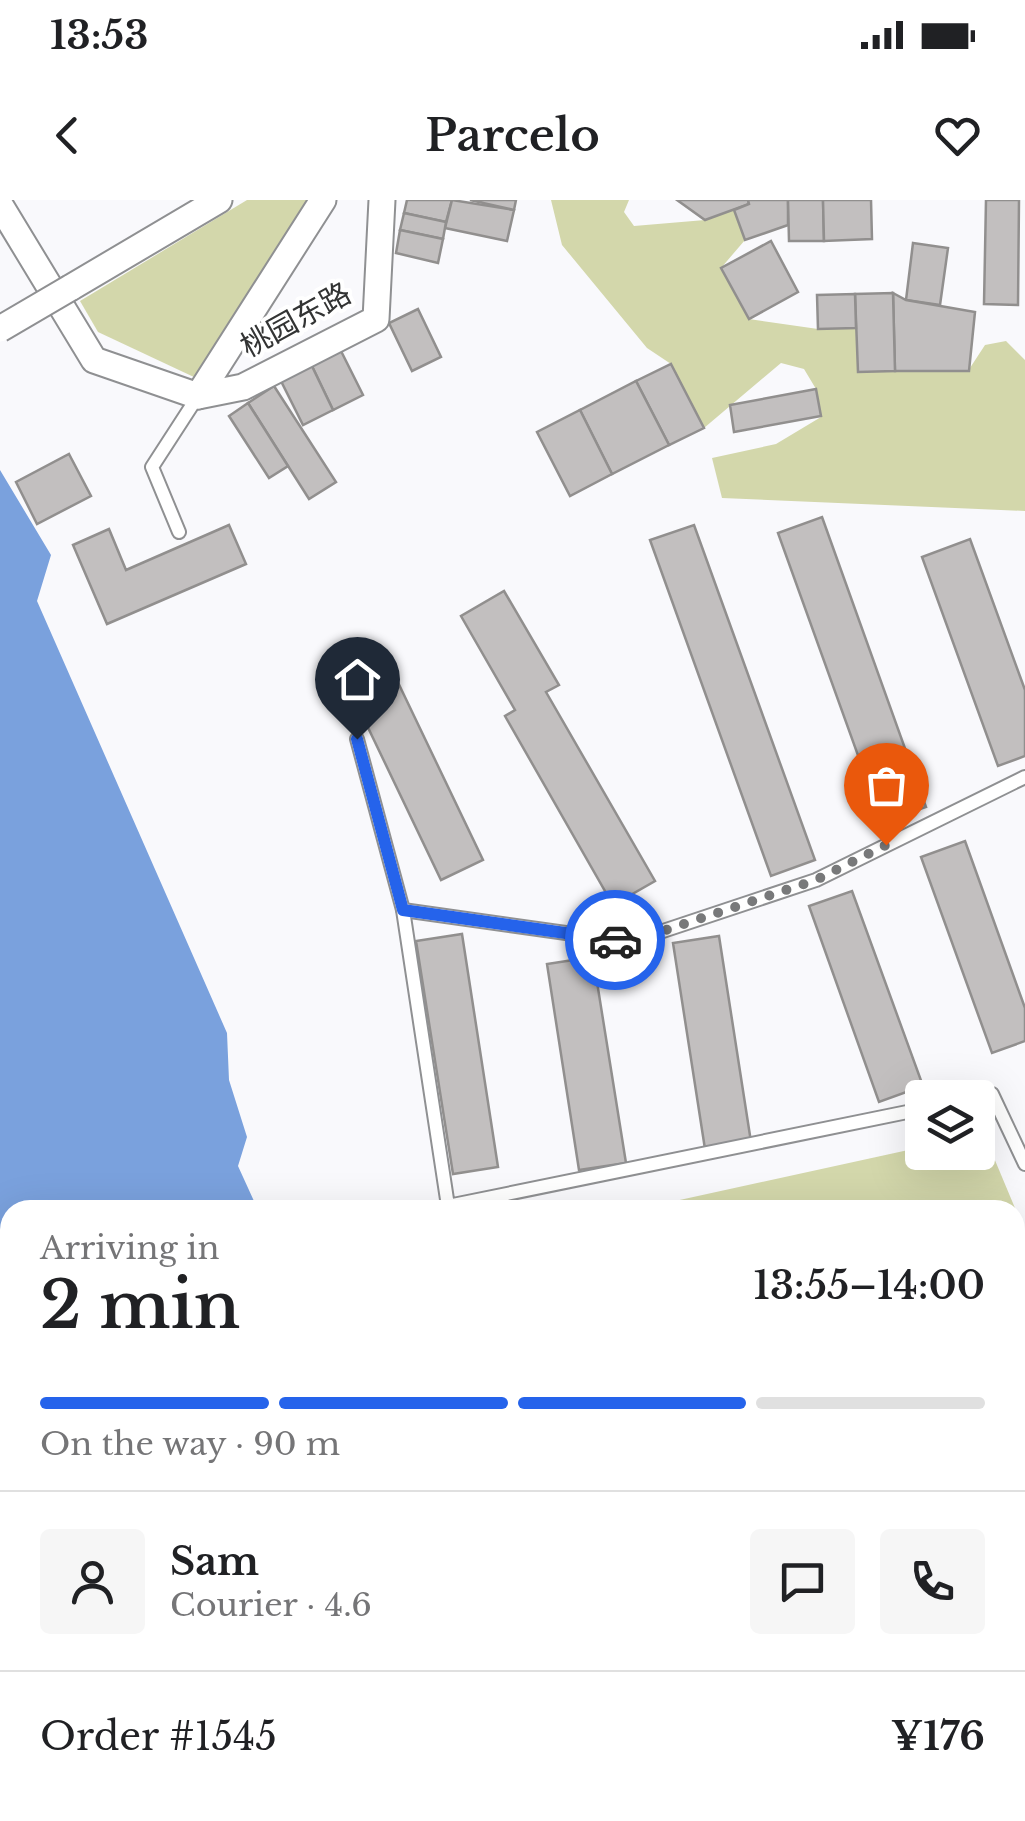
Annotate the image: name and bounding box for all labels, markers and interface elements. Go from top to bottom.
text: 13:53 [50,12,148,59]
text: Parcelo [425,107,600,163]
icon: back [40,108,95,163]
icon: heart [930,108,985,163]
street label: 桃园东路 [234,274,357,365]
pin [315,637,400,740]
icon: home [330,652,385,707]
pin [844,743,929,846]
icon: bag [859,758,914,813]
courier [565,890,665,990]
icon: car [588,913,643,968]
map controls [905,1080,995,1170]
button: layers [905,1080,995,1170]
text: Arriving in [40,1228,219,1268]
text: 13:55–14:00 [753,1262,985,1309]
text: 2 min [40,1265,240,1346]
text: On the way · 90 m [40,1424,340,1464]
button: person [40,1529,145,1634]
button: chat [750,1529,855,1634]
button: phone [880,1529,985,1634]
text: Sam [170,1538,259,1585]
text: Courier · 4.6 [170,1585,372,1625]
text: Order #1545 [40,1713,277,1760]
text: ¥176 [891,1713,985,1760]

